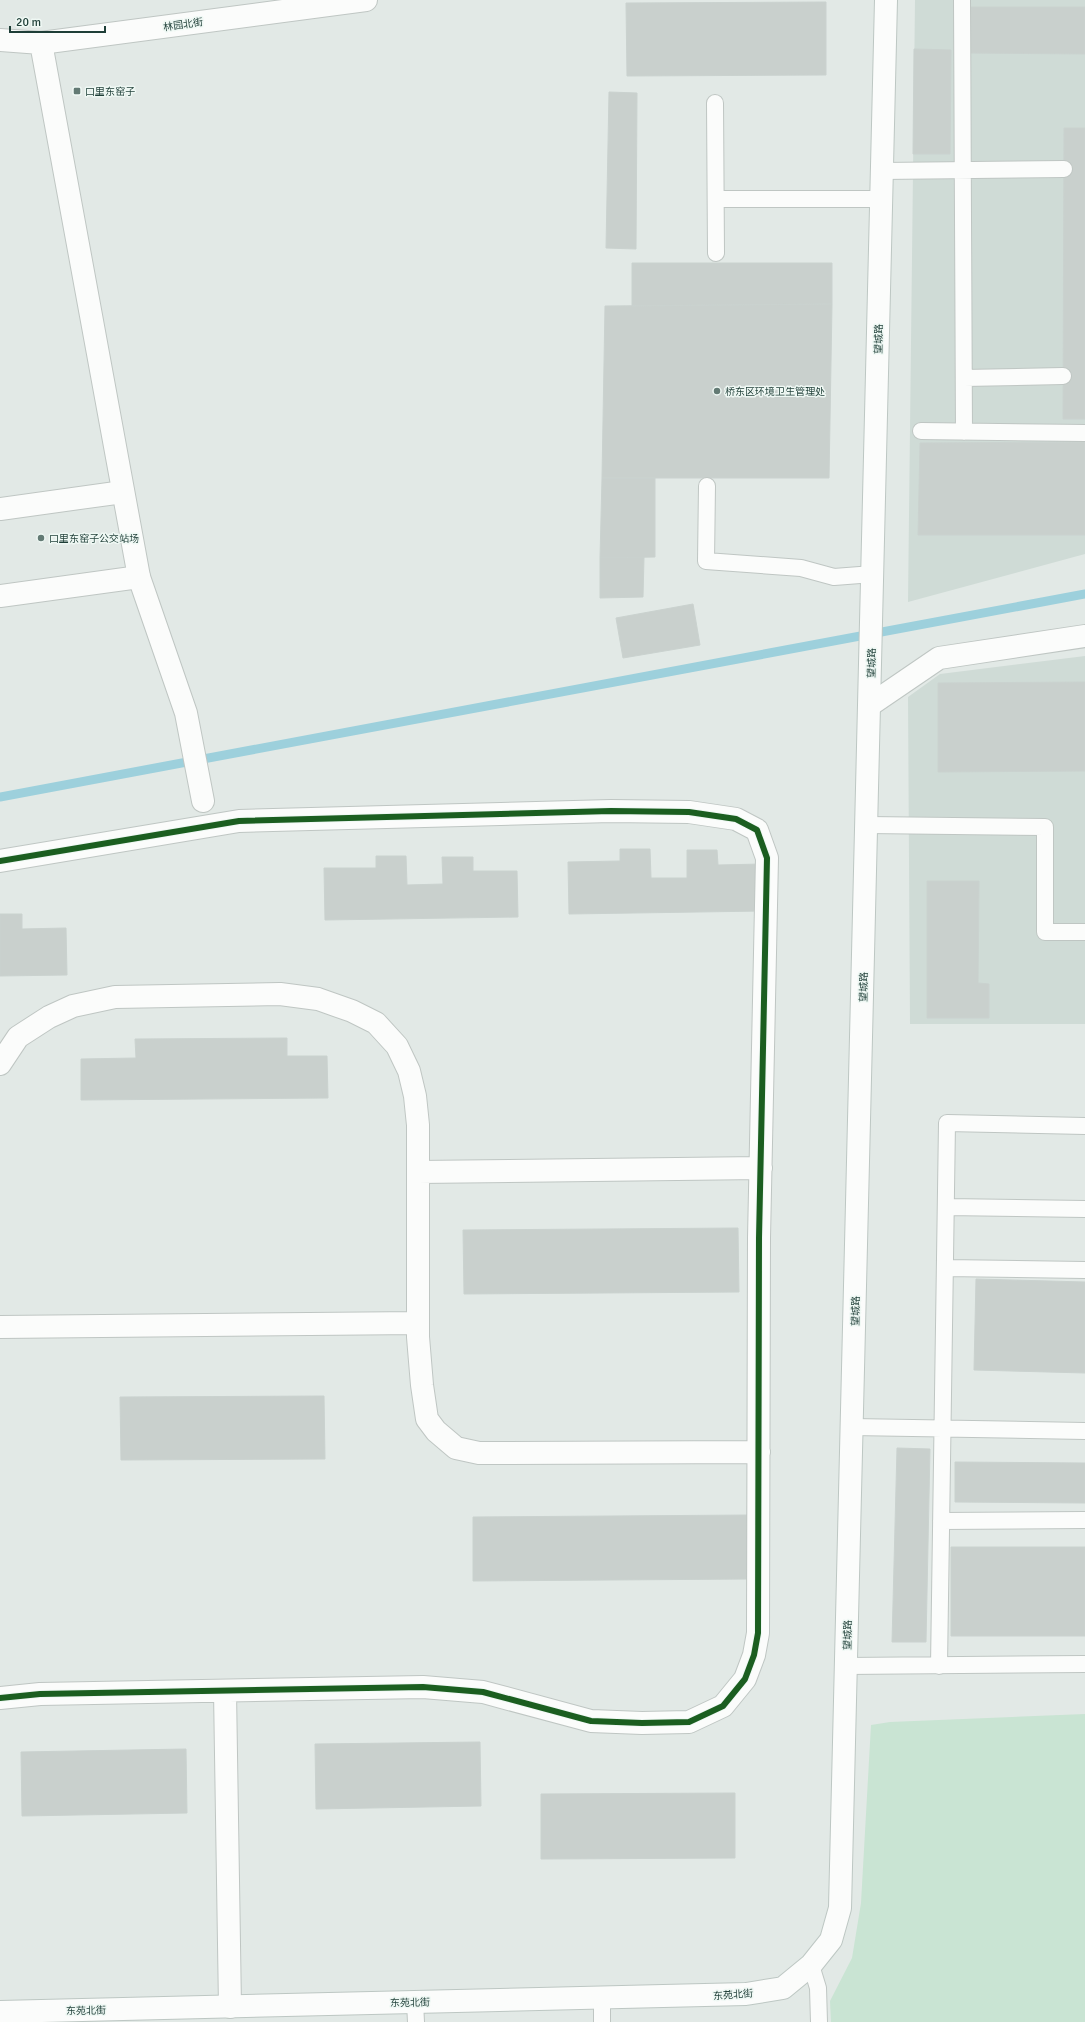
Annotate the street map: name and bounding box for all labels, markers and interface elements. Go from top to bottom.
scale bar [10,8,105,34]
text: 20 m [16,15,41,30]
street label: 林园北街 [162,16,204,34]
marker: 口里东窑子 [72,86,82,96]
place label: 口里东窑子 [85,86,135,98]
street label: 望城路 [873,324,885,354]
marker: 桥东区环境卫生管理处 [712,386,722,396]
place label: 桥东区环境卫生管理处 [725,386,825,398]
marker: 口里东窑子公交站场 [36,533,46,543]
place label: 口里东窑子公交站场 [49,533,139,545]
street label: 望城路 [866,648,878,678]
street label: 望城路 [858,972,870,1002]
street label: 望城路 [850,1296,862,1326]
street label: 望城路 [842,1620,854,1650]
street label: 东苑北街 [713,1988,753,2002]
street label: 东苑北街 [390,1997,430,2009]
street label: 东苑北街 [66,2005,106,2017]

